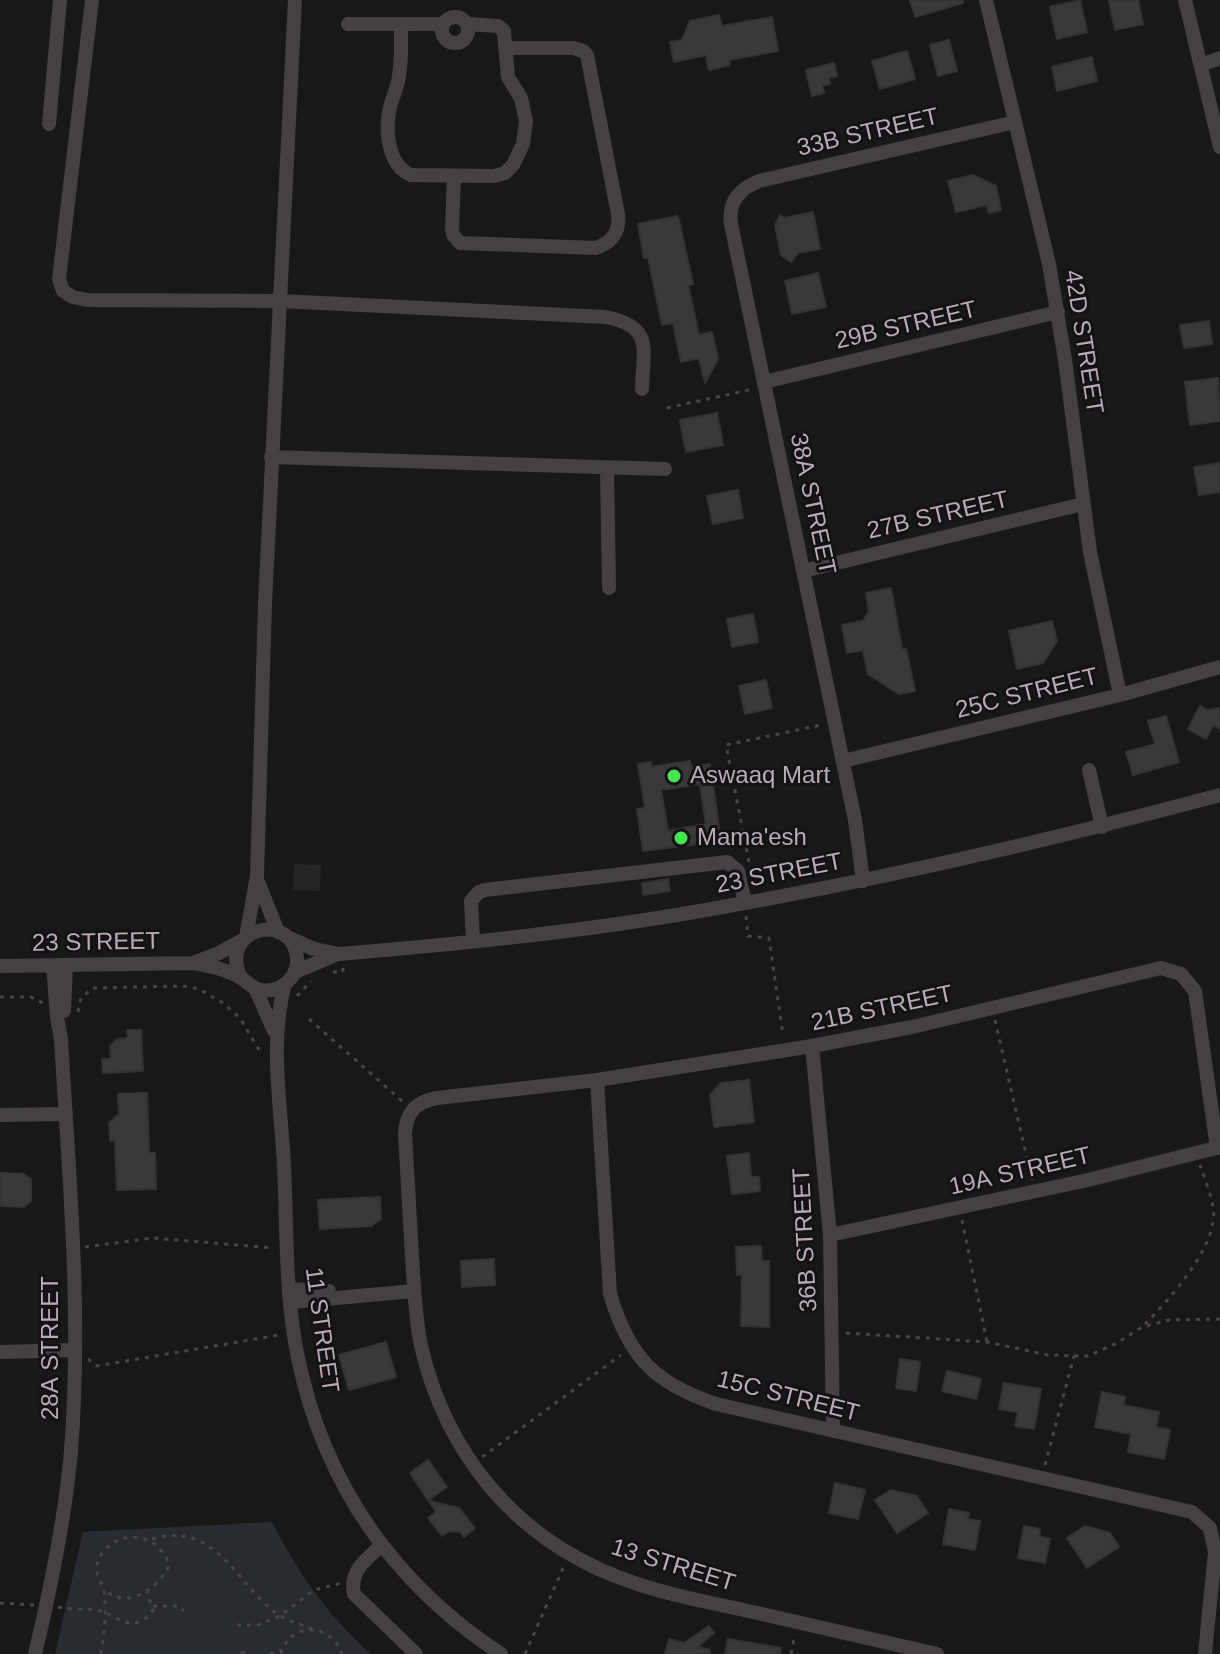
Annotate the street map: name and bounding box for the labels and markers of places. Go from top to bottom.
place label: Aswaaq Mart [690,762,830,790]
marker: Aswaaq Mart [665,767,683,785]
place label: Mama'esh [697,824,807,852]
marker: Mama'esh [672,829,690,847]

